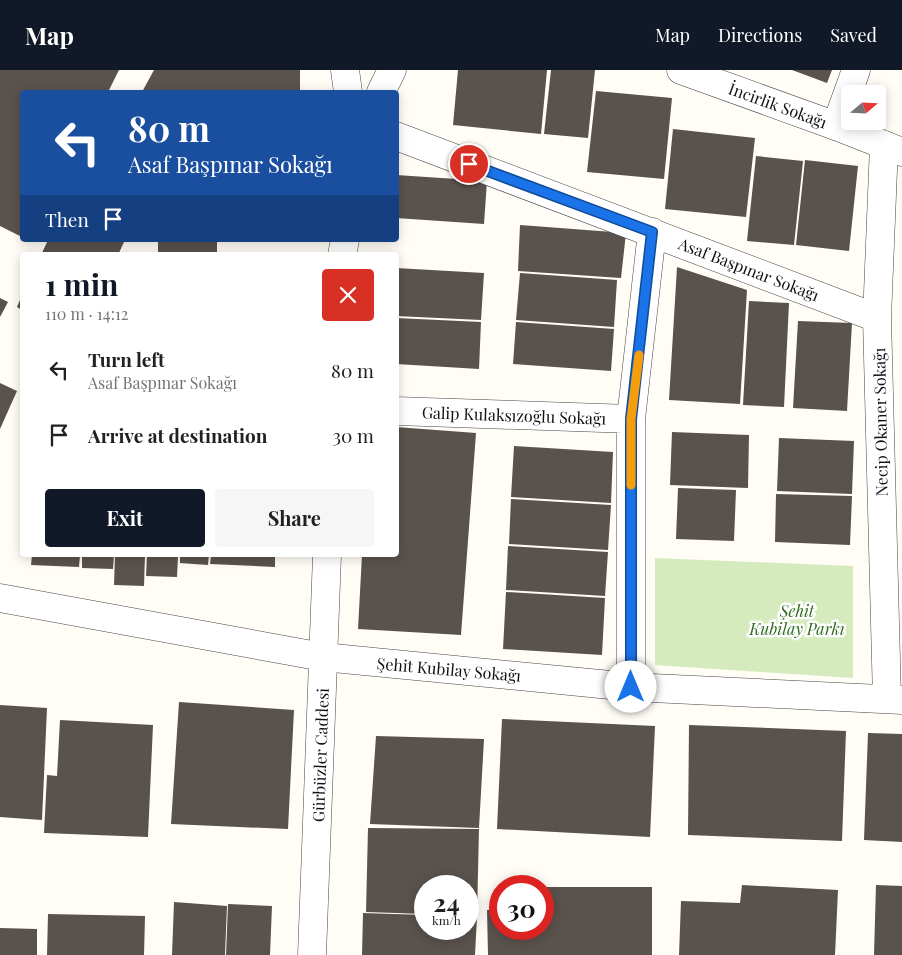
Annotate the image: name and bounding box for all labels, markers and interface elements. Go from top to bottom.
text: Map [25,19,74,51]
text: Map [655,23,690,47]
text: Directions [718,23,802,47]
text: Saved [830,23,877,47]
street label: İncirlik Sokağı [726,78,830,133]
north arrow [841,85,886,130]
map controls [841,85,886,130]
text: 80 m [128,104,210,151]
icon: left [45,110,110,175]
pin [448,143,490,185]
text: Asaf Başpınar Sokağı [128,149,333,179]
icon: arrive [455,150,483,178]
icon: arrive [99,205,127,233]
text: Then [45,206,89,232]
street label: Asaf Başpınar Sokağı [675,232,823,306]
text: 1 min [45,264,119,304]
button: close [322,269,374,321]
text: 110 m · 14:12 [45,303,129,324]
text: Turn left [88,346,165,372]
street label: Necip Okaner Sokağı [868,347,892,496]
icon: left [45,356,73,384]
text: 80 m [331,357,374,383]
text: Asaf Başpınar Sokağı [88,372,237,393]
street label: Galip Kulaksızoğlu Sokağı [422,401,607,429]
icon: arrive [45,421,73,449]
text: Arrive at destination [88,422,268,448]
text: 30 m [332,422,374,448]
button: Exit [45,489,205,547]
button: Share [215,489,374,547]
park label: Şehit Kubilay Parkı [748,600,845,639]
street label: Şehit Kubilay Sokağı [376,652,522,686]
position arrow [604,660,656,712]
street label: Gürbüzler Caddesi [307,687,333,822]
speed limit sign: 30 [489,875,554,940]
text: 24 [433,885,460,918]
text: km/h [432,912,461,928]

